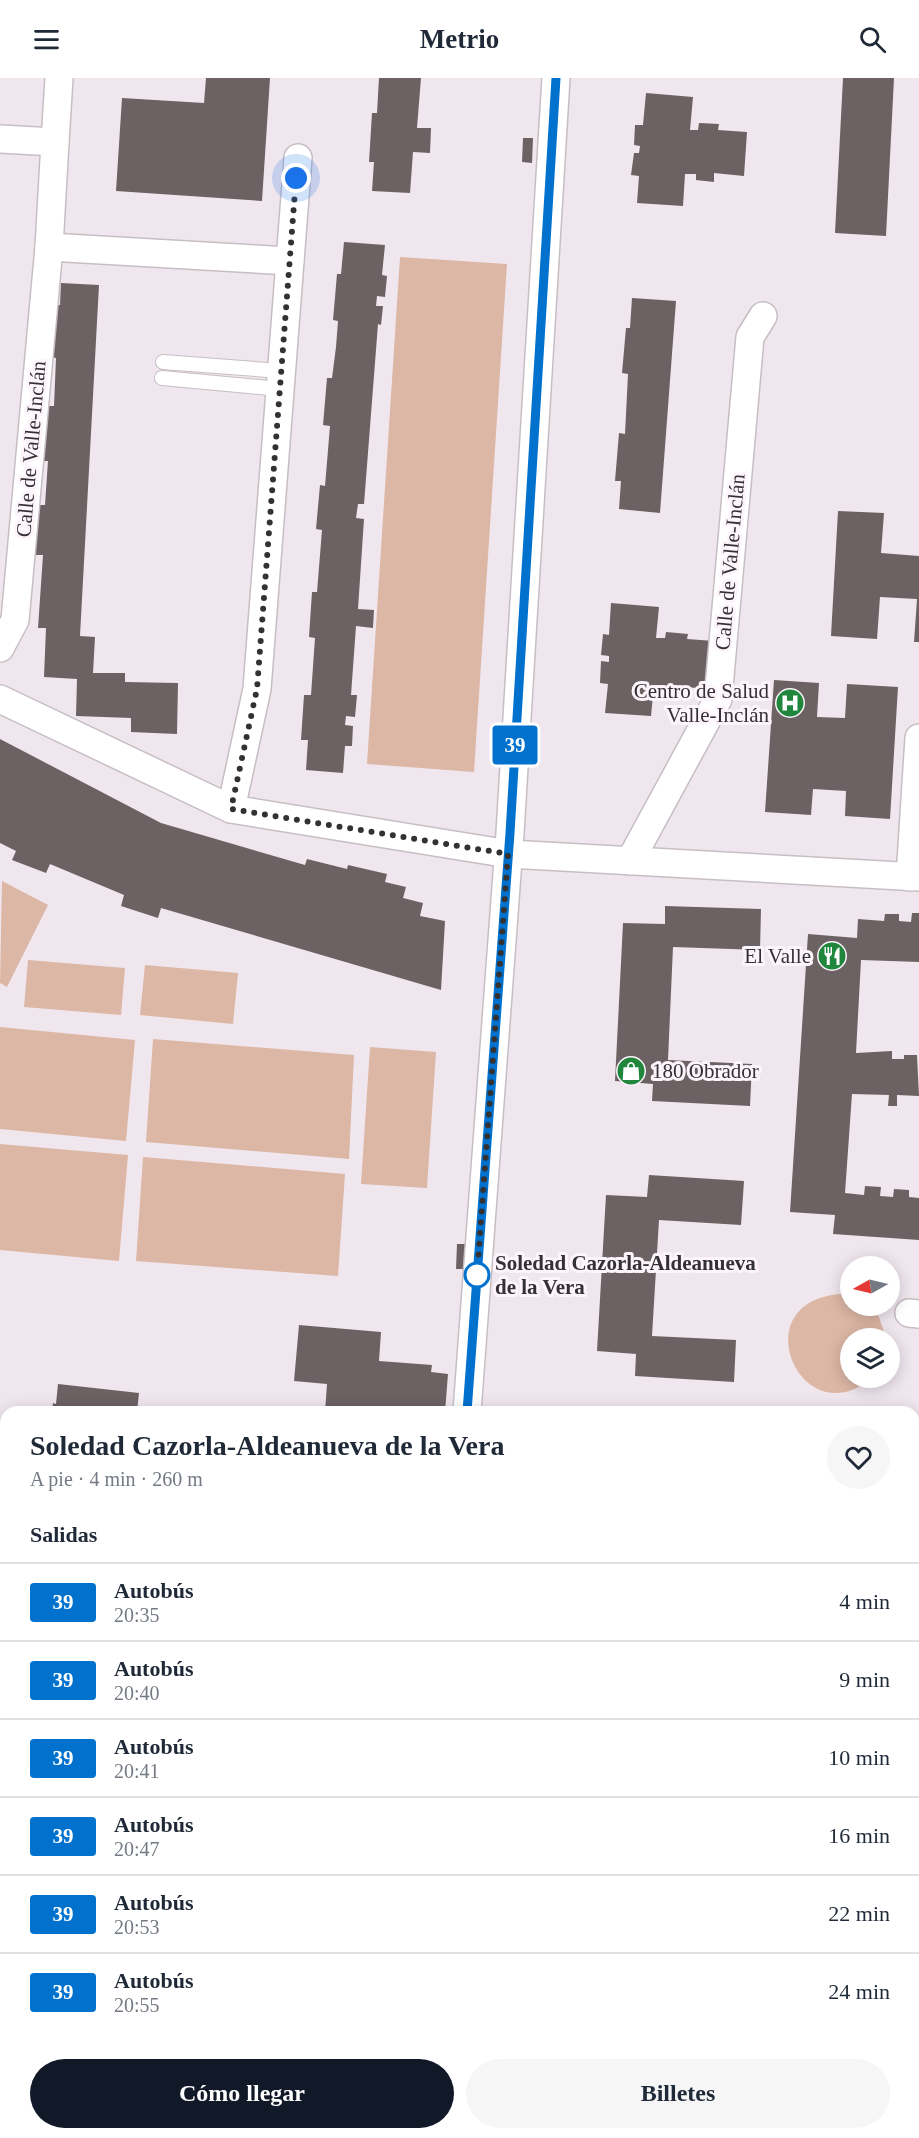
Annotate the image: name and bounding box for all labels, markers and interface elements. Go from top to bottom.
icon: menu [30,23,63,56]
icon: search [856,23,889,56]
text: Metrio [420,24,499,54]
your location [281,163,311,193]
street label: Calle de Valle-Inclán [11,359,51,538]
street label: Calle de Valle-Inclán [710,472,750,651]
place label: Centro de Salud Valle-Inclán [634,679,769,727]
hospital icon: Centro de Salud Valle-Inclán [774,687,806,719]
line badge: 39 [488,726,542,764]
text: 39 [505,733,526,757]
restaurant icon: El Valle [816,940,848,972]
place label: El Valle [744,944,811,968]
shop icon: 180 Obrador [615,1055,647,1087]
place label: 180 Obrador [652,1059,759,1083]
place label: Soledad Cazorla-Aldeanueva de la Vera [495,1251,756,1299]
north arrow [840,1256,900,1316]
map controls [840,1256,900,1388]
marker: Soledad Cazorla-Aldeanueva de la Vera [464,1262,490,1288]
button: layers [840,1328,900,1388]
button: heart [827,1426,890,1489]
text: Soledad Cazorla-Aldeanueva de la Vera [30,1430,504,1461]
text: A pie · 4 min · 260 m [30,1468,203,1490]
text: Salidas [30,1522,97,1547]
text: Autobús [114,1578,193,1603]
text: 4 min [839,1589,890,1614]
text: 39 [53,1590,74,1614]
text: 20:35 [114,1604,160,1626]
text: Autobús [114,1656,193,1681]
text: 9 min [839,1667,890,1692]
text: 39 [53,1668,74,1692]
text: 20:40 [114,1682,160,1704]
text: Autobús [114,1734,193,1759]
text: 10 min [828,1745,890,1770]
text: 39 [53,1746,74,1770]
text: 20:41 [114,1760,160,1782]
text: Autobús [114,1812,193,1837]
text: 16 min [828,1823,890,1848]
text: 39 [53,1824,74,1848]
text: 20:47 [114,1838,160,1860]
text: Autobús [114,1890,193,1915]
text: 22 min [828,1901,890,1926]
text: 39 [53,1902,74,1926]
text: 20:53 [114,1916,160,1938]
text: Autobús [114,1968,193,1993]
text: 24 min [828,1979,890,2004]
text: 39 [53,1980,74,2004]
text: 20:55 [114,1994,160,2016]
button: Cómo llegar [30,2059,454,2128]
button: Billetes [466,2059,890,2128]

